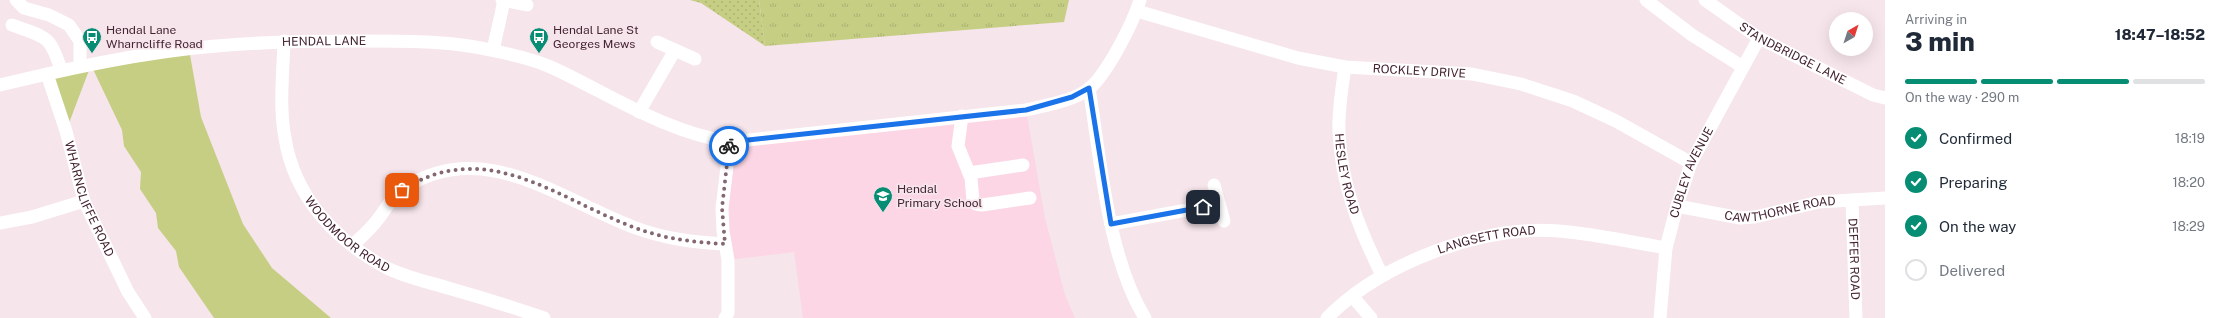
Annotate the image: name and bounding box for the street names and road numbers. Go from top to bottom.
street label: STANDBRIDGE LANE [1736,19,1849,87]
street label: HENDAL LANE [282,34,366,49]
street label: ROCKLEY DRIVE [1372,62,1466,81]
street label: CUBLEY AVENUE [1667,125,1716,220]
street label: HESLEY ROAD [1332,133,1362,216]
street label: WHARNCLIFFE ROAD [62,139,117,259]
street label: WOODMOOR ROAD [302,193,392,275]
street label: CAWTHORNE ROAD [1723,194,1836,225]
street label: DEFFER ROAD [1846,218,1862,300]
street label: LANGSETT ROAD [1436,223,1536,257]

